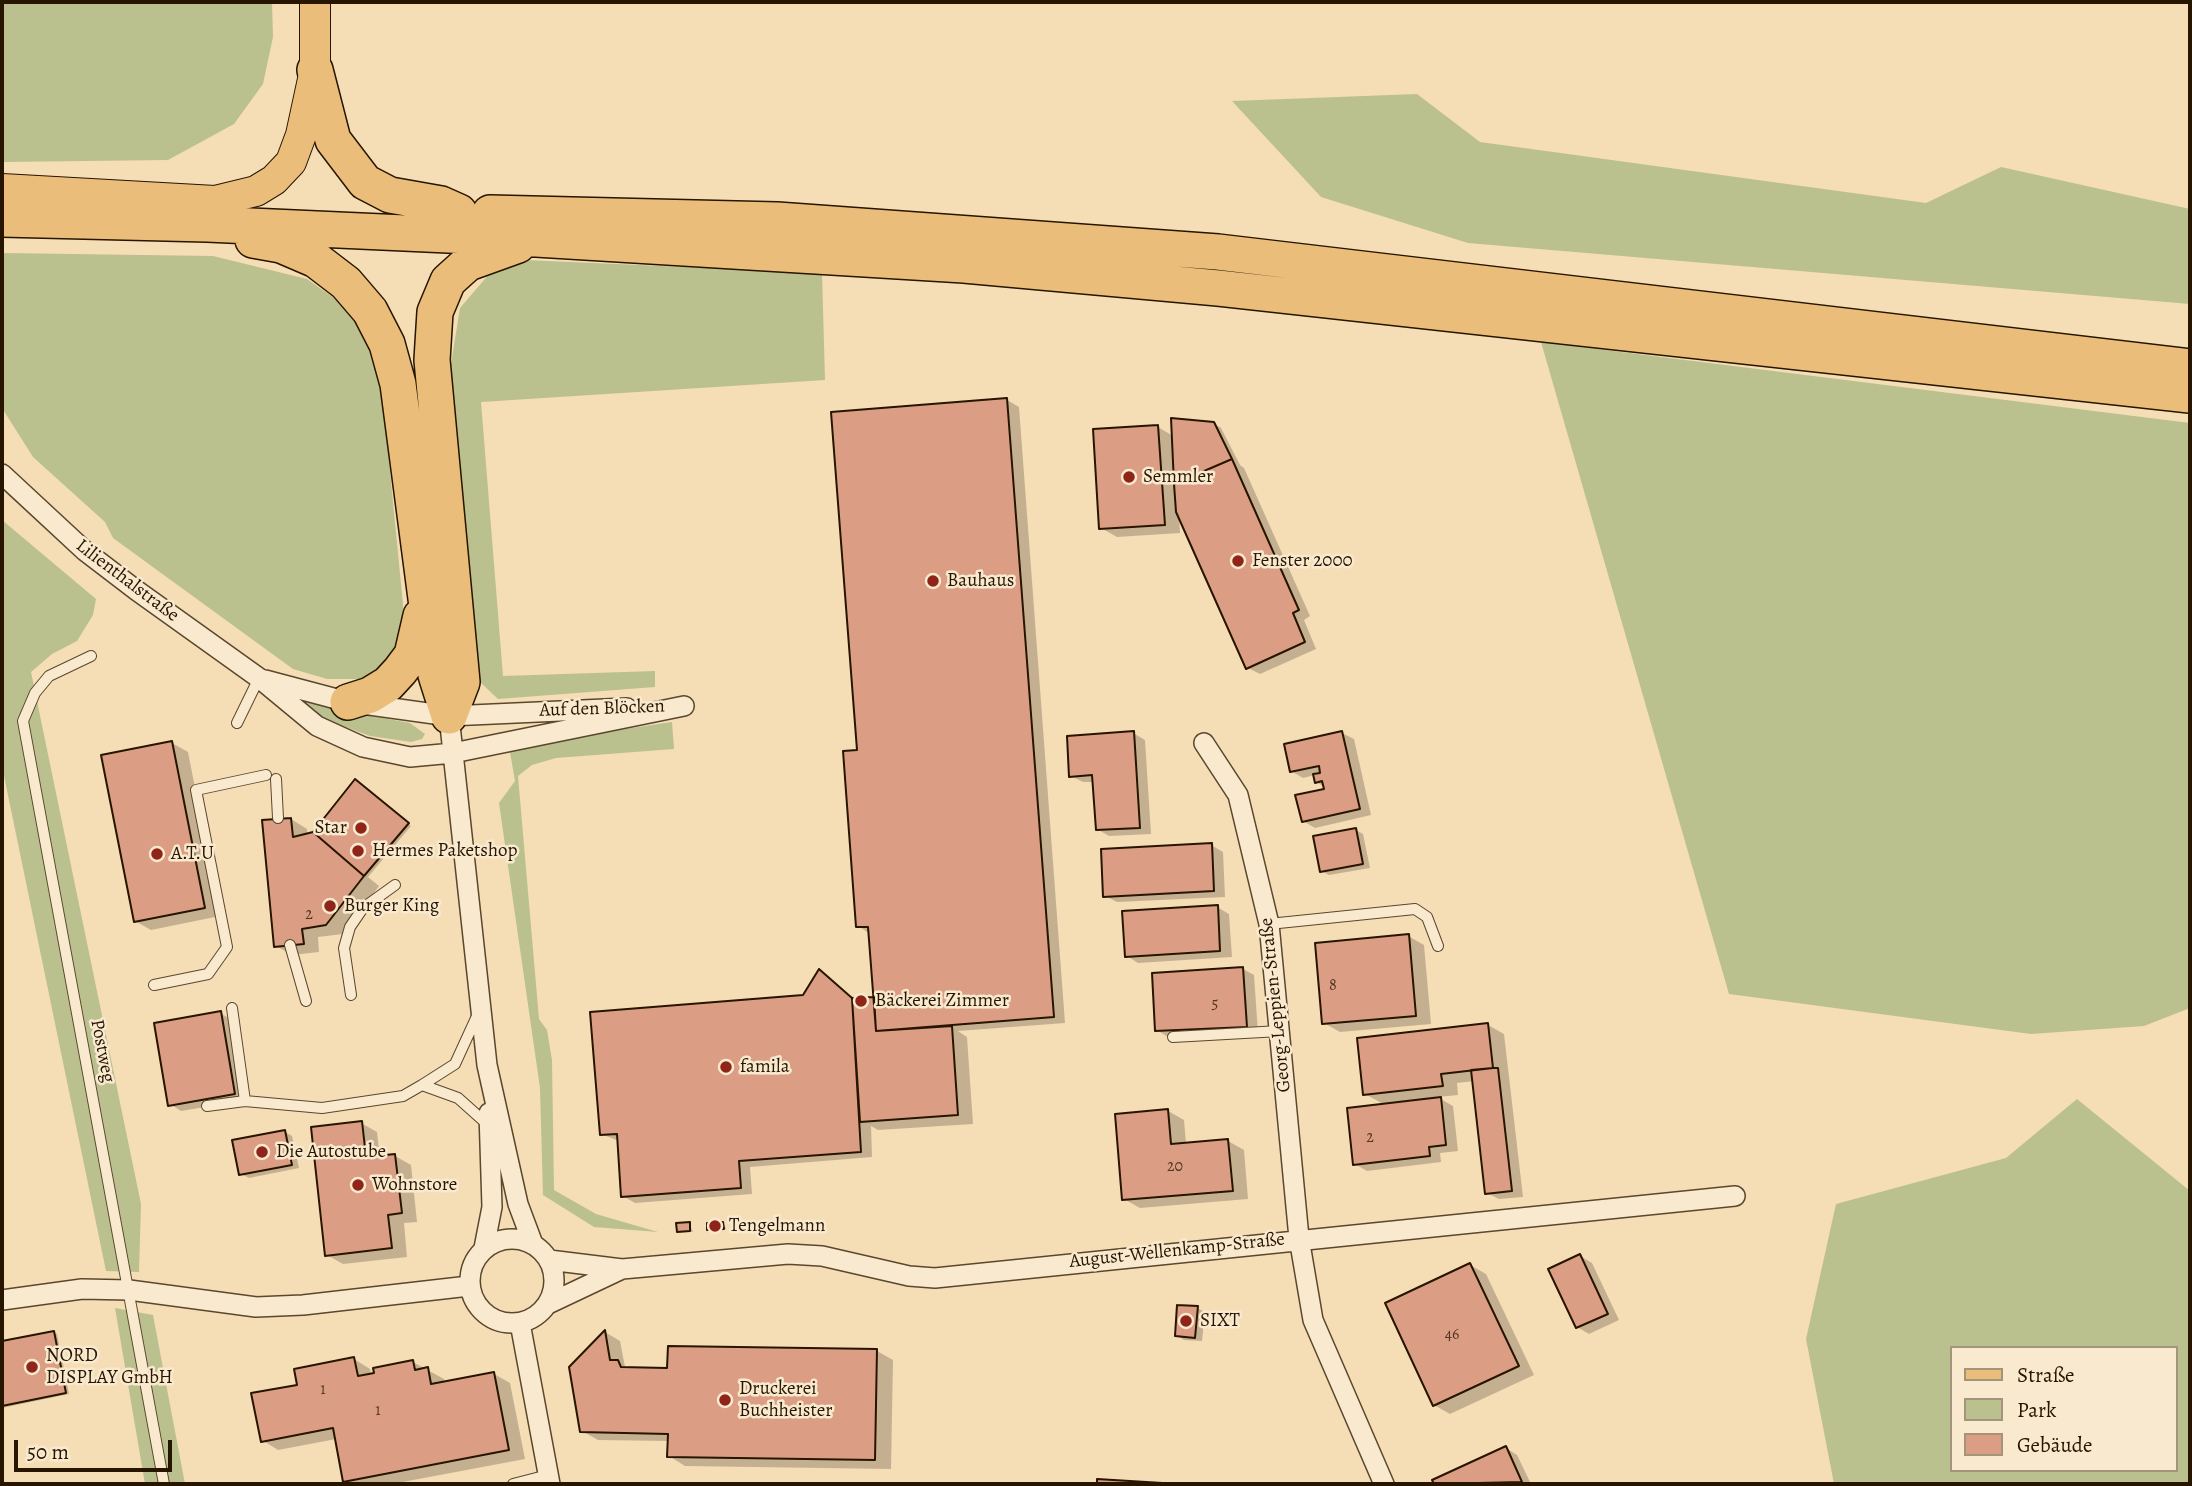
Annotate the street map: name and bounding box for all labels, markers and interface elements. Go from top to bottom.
place label: Semmler [1143,466,1213,488]
marker: Semmler [1121,469,1137,485]
street label: Lilienthalstraße [71,535,183,627]
place label: Fenster 2000 [1252,550,1353,572]
marker: Fenster 2000 [1230,553,1246,569]
place label: Bauhaus [947,570,1014,592]
marker: Bauhaus [925,573,941,589]
street label: Auf den Blöcken [539,695,665,723]
place label: Star [315,817,347,839]
marker: Star [353,820,369,836]
place label: Hermes Paketshop [372,840,518,862]
place label: A.T.U [171,843,214,865]
marker: Hermes Paketshop [350,843,366,859]
marker: A.T.U [149,846,165,862]
place label: Burger King [344,895,439,917]
marker: Burger King [322,898,338,914]
house number: 2 [305,905,313,925]
street label: Georg-Leppien-Straße [1255,917,1297,1093]
house number: 8 [1329,976,1337,996]
place label: Bäckerei Zimmer [875,990,1009,1012]
marker: Bäckerei Zimmer [853,993,869,1009]
house number: 5 [1212,994,1218,1014]
street label: Postweg [85,1017,119,1085]
place label: famila [740,1056,790,1078]
marker: famila [718,1059,734,1075]
house number: 2 [1366,1128,1374,1148]
place label: Die Autostube [276,1141,386,1163]
marker: Die Autostube [254,1144,270,1160]
house number: 20 [1167,1157,1183,1177]
place label: Wohnstore [372,1174,457,1196]
marker: Wohnstore [350,1177,366,1193]
place label: Tengelmann [729,1215,825,1237]
marker: Tengelmann [707,1218,723,1234]
street label: August-Wellenkamp-Straße [1068,1228,1286,1274]
place label: SIXT [1200,1310,1240,1332]
marker: SIXT [1178,1313,1194,1329]
house number: 46 [1445,1325,1459,1345]
place label: NORD DISPLAY GmbH [46,1345,173,1389]
legend [1951,1346,2178,1472]
marker: NORD DISPLAY GmbH [24,1359,40,1375]
text: Straße [2017,1361,2075,1389]
place label: Druckerei Buchheister [739,1378,833,1422]
house number: 1 [320,1380,326,1400]
marker: Druckerei Buchheister [717,1392,733,1408]
text: Park [2017,1396,2056,1424]
house number: 1 [375,1401,381,1421]
scale bar [18,1426,175,1470]
text: Gebäude [2017,1431,2093,1459]
text: 50 m [27,1438,69,1466]

